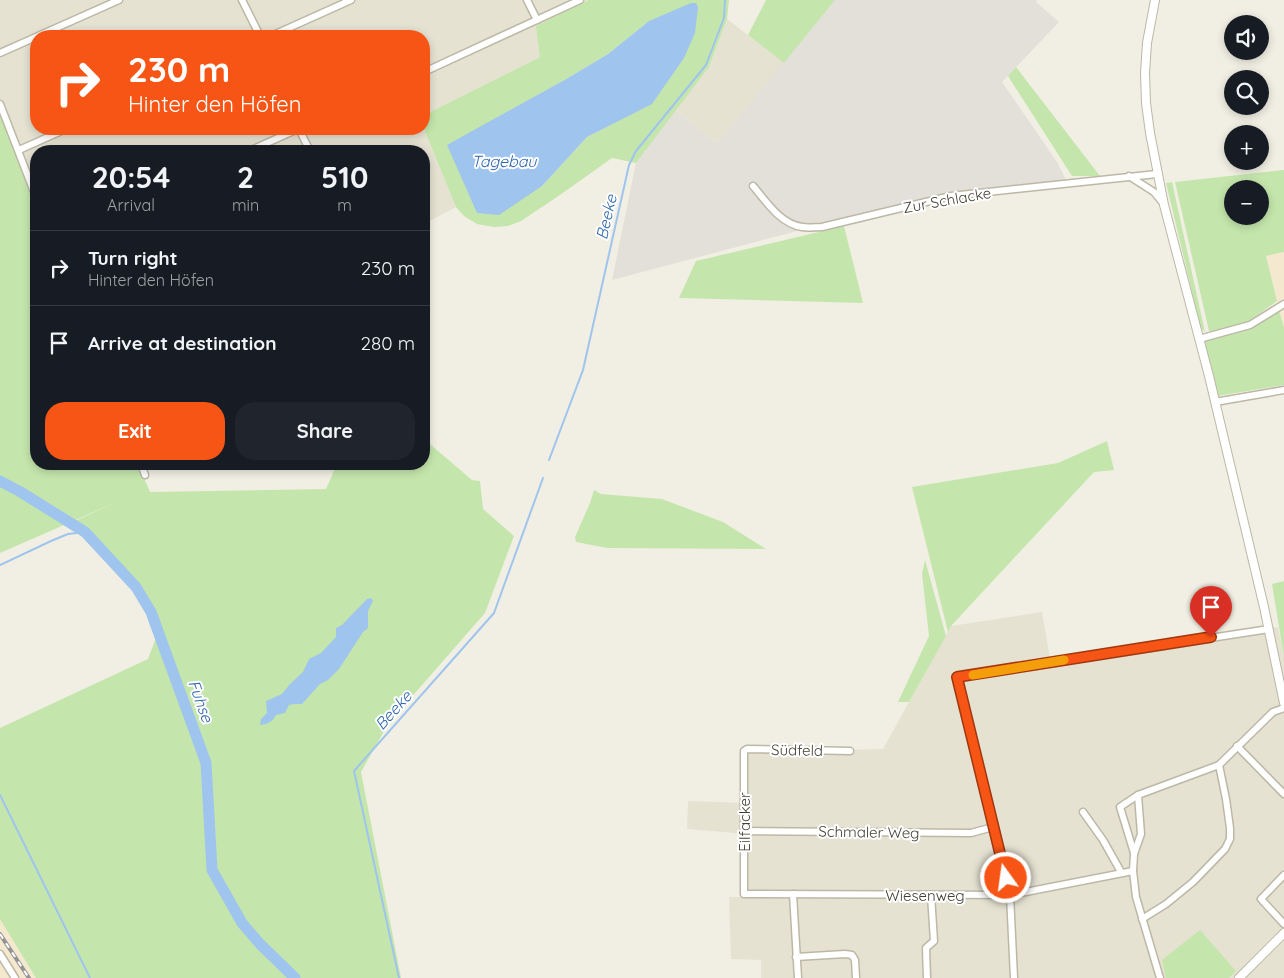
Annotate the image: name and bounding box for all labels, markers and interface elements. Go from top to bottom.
map controls [1224,15,1269,225]
button: sound [1224,15,1269,60]
text: 230 m [128,47,230,91]
icon: right [45,50,110,115]
button: search [1224,70,1269,115]
text: Hinter den Höfen [128,90,301,118]
button: + [1224,125,1269,170]
water label: Tagebau [472,151,537,171]
text: 20:54 [92,158,170,196]
text: 2 [237,158,254,196]
text: 510 [321,158,368,196]
button: − [1224,180,1269,225]
street label: Zur Schlacke [901,183,993,217]
water label: Beeke [591,192,621,242]
text: Arrival [107,195,155,215]
text: min [232,195,259,215]
text: m [337,195,352,215]
text: Turn right [88,246,177,270]
icon: right [45,254,73,282]
text: 230 m [361,256,415,280]
text: Hinter den Höfen [88,270,214,290]
icon: arrive [45,329,73,357]
text: Arrive at destination [88,331,277,355]
text: 280 m [360,331,415,355]
button: Exit [45,402,225,460]
button: Share [235,402,415,460]
pin [1190,586,1232,637]
icon: arrive [1197,593,1225,621]
water label: Fuhse [184,677,218,726]
water label: Beeke [370,686,416,734]
street label: Südfeld [771,740,823,760]
street label: Eilfacker [735,792,754,852]
street label: Schmaler Weg [818,822,920,842]
position arrow [979,851,1031,903]
street label: Wiesenweg [885,886,965,905]

